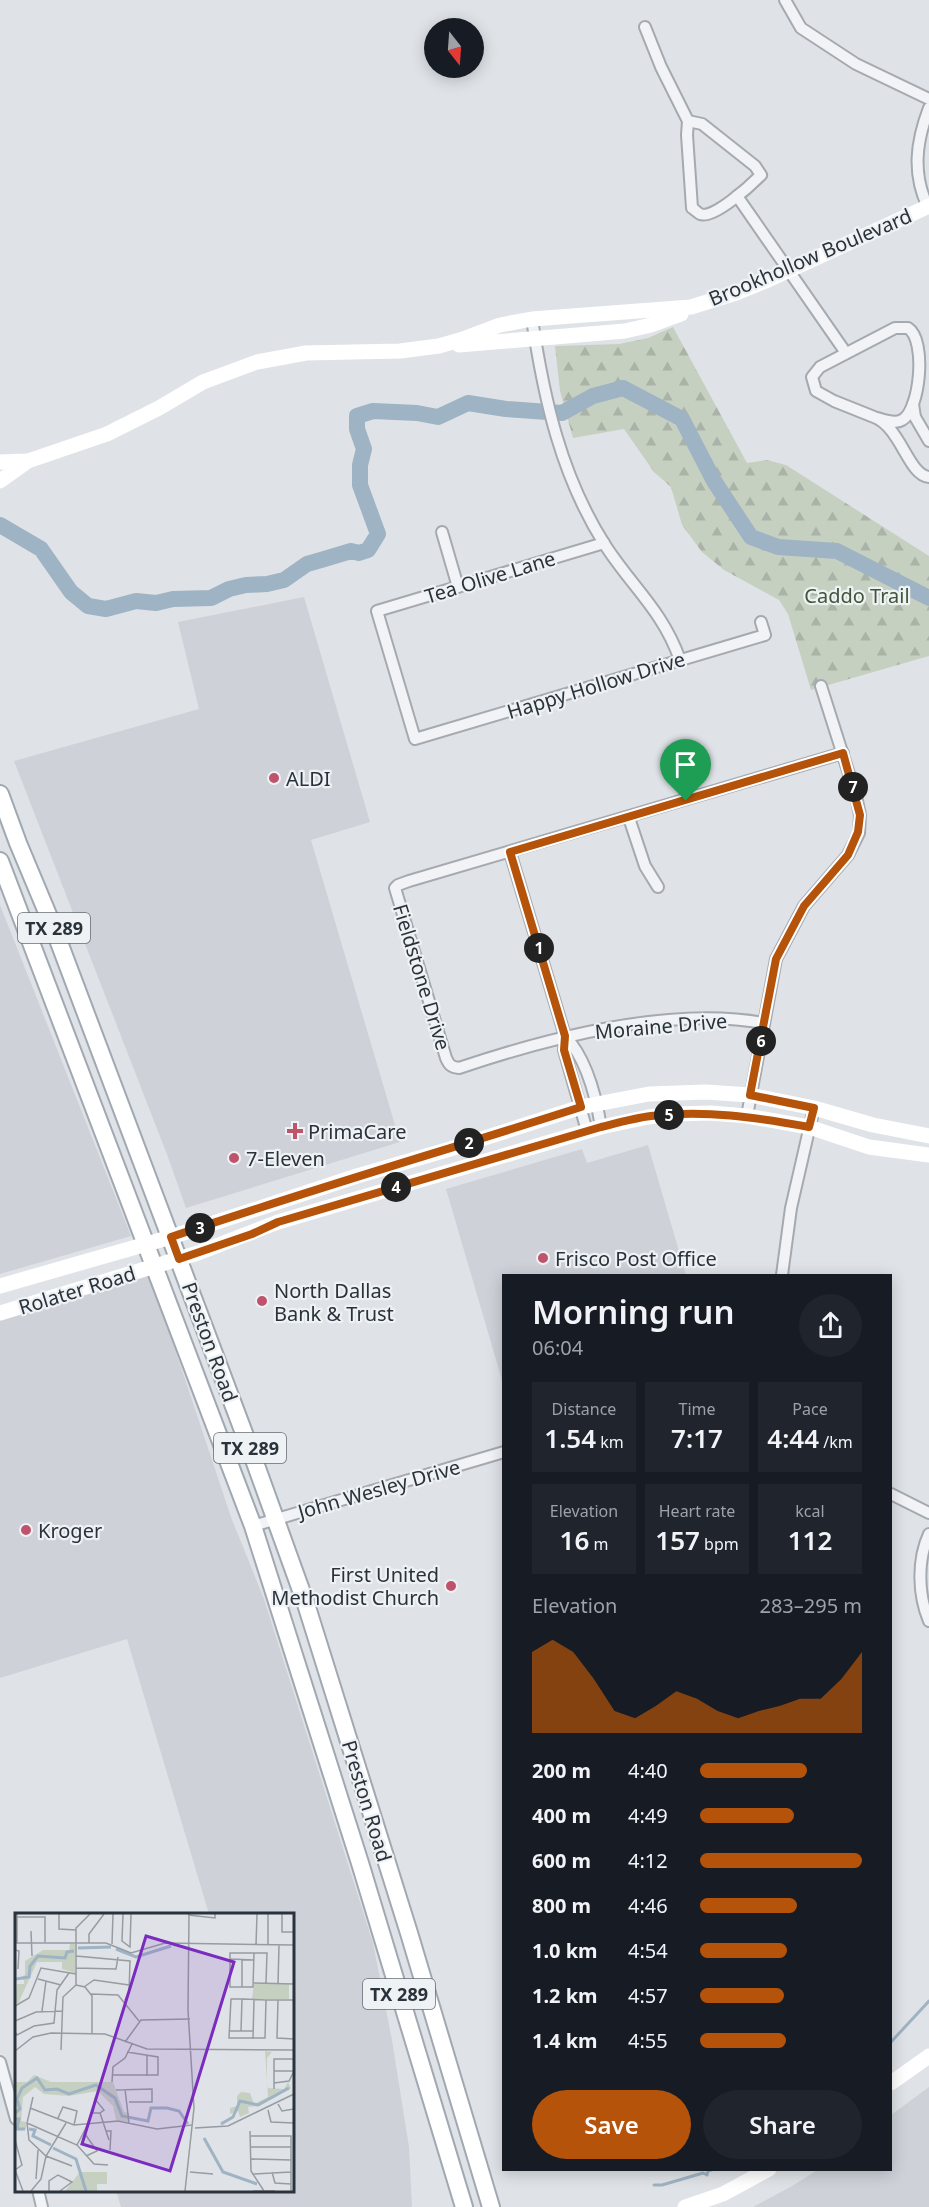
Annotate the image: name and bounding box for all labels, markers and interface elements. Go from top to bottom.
north arrow [424,18,484,78]
map controls [424,18,484,78]
street label: Brookhollow Boulevard [704,202,916,312]
street label: Tea Olive Lane [421,544,559,610]
park label: Caddo Trail [804,582,910,609]
street label: Happy Hollow Drive [504,645,688,725]
pin [660,739,711,801]
icon: arrive [669,748,702,781]
place label: ALDI [286,765,331,792]
marker: ALDI [267,771,281,785]
pin: 7 [838,772,868,802]
text: 7 [848,776,858,798]
street label: Fieldstone Drive [387,901,457,1053]
road number: TX 289 [18,913,90,943]
pin: 1 [524,933,554,963]
text: 1 [534,937,544,959]
street label: Moraine Drive [594,1007,728,1045]
pin: 6 [746,1026,776,1056]
text: 6 [756,1030,766,1052]
pin: 5 [654,1100,684,1130]
text: 5 [664,1104,674,1126]
place label: PrimaCare [308,1118,406,1145]
marker: PrimaCare [286,1122,304,1140]
pin: 2 [454,1128,484,1158]
text: 2 [464,1132,474,1154]
place label: 7-Eleven [246,1145,325,1172]
marker: 7-Eleven [227,1151,241,1165]
pin: 4 [381,1172,411,1202]
text: 4 [391,1176,401,1198]
pin: 3 [185,1213,215,1243]
text: 3 [195,1217,205,1239]
place label: Frisco Post Office [555,1245,717,1272]
marker: Frisco Post Office [536,1251,550,1265]
street label: Rolater Road [15,1259,139,1321]
place label: North Dallas Bank & Trust [274,1277,394,1327]
street label: Preston Road [176,1278,244,1406]
text: Morning run [532,1289,734,1334]
marker: North Dallas Bank & Trust [255,1294,269,1308]
button: share [799,1294,862,1357]
text: 06:04 [532,1334,583,1361]
text: Distance [552,1398,616,1420]
text: Time [678,1398,716,1420]
text: Pace [792,1398,828,1420]
text: 1.54 [544,1420,596,1456]
text: 7:17 [671,1420,723,1456]
text: 4:44 [767,1420,819,1456]
text: km [596,1431,624,1453]
text: /km [819,1431,853,1453]
road number: TX 289 [214,1433,286,1463]
street label: John Wesley Drive [293,1453,463,1526]
text: Elevation [550,1500,618,1522]
text: Heart rate [659,1500,735,1522]
text: kcal [795,1500,825,1522]
place label: Kroger [38,1517,102,1544]
text: 16 [560,1522,589,1558]
text: 157 [655,1522,700,1558]
text: 112 [788,1522,832,1558]
marker: Kroger [19,1523,33,1537]
text: m [589,1533,608,1555]
text: bpm [700,1533,739,1555]
place label: First United Methodist Church [271,1561,439,1611]
marker: First United Methodist Church [444,1579,458,1593]
text: Elevation [532,1592,617,1619]
text: 283–295 m [759,1592,862,1619]
street label: Preston Road [336,1737,398,1865]
text: 200 m [532,1757,591,1784]
text: 4:40 [628,1757,668,1784]
text: 400 m [532,1802,591,1829]
text: 4:49 [628,1802,668,1829]
text: 600 m [532,1847,591,1874]
text: 4:12 [628,1847,668,1874]
text: 800 m [532,1892,591,1919]
text: 4:46 [628,1892,668,1919]
inset map [15,1913,294,2192]
text: 1.0 km [532,1937,598,1964]
text: 4:54 [628,1937,668,1964]
road number: TX 289 [363,1979,435,2009]
text: 1.2 km [532,1982,598,2009]
text: 4:57 [628,1982,668,2009]
text: 1.4 km [532,2027,598,2054]
text: 4:55 [628,2027,668,2054]
button: Save [532,2090,691,2159]
button: Share [703,2090,862,2159]

